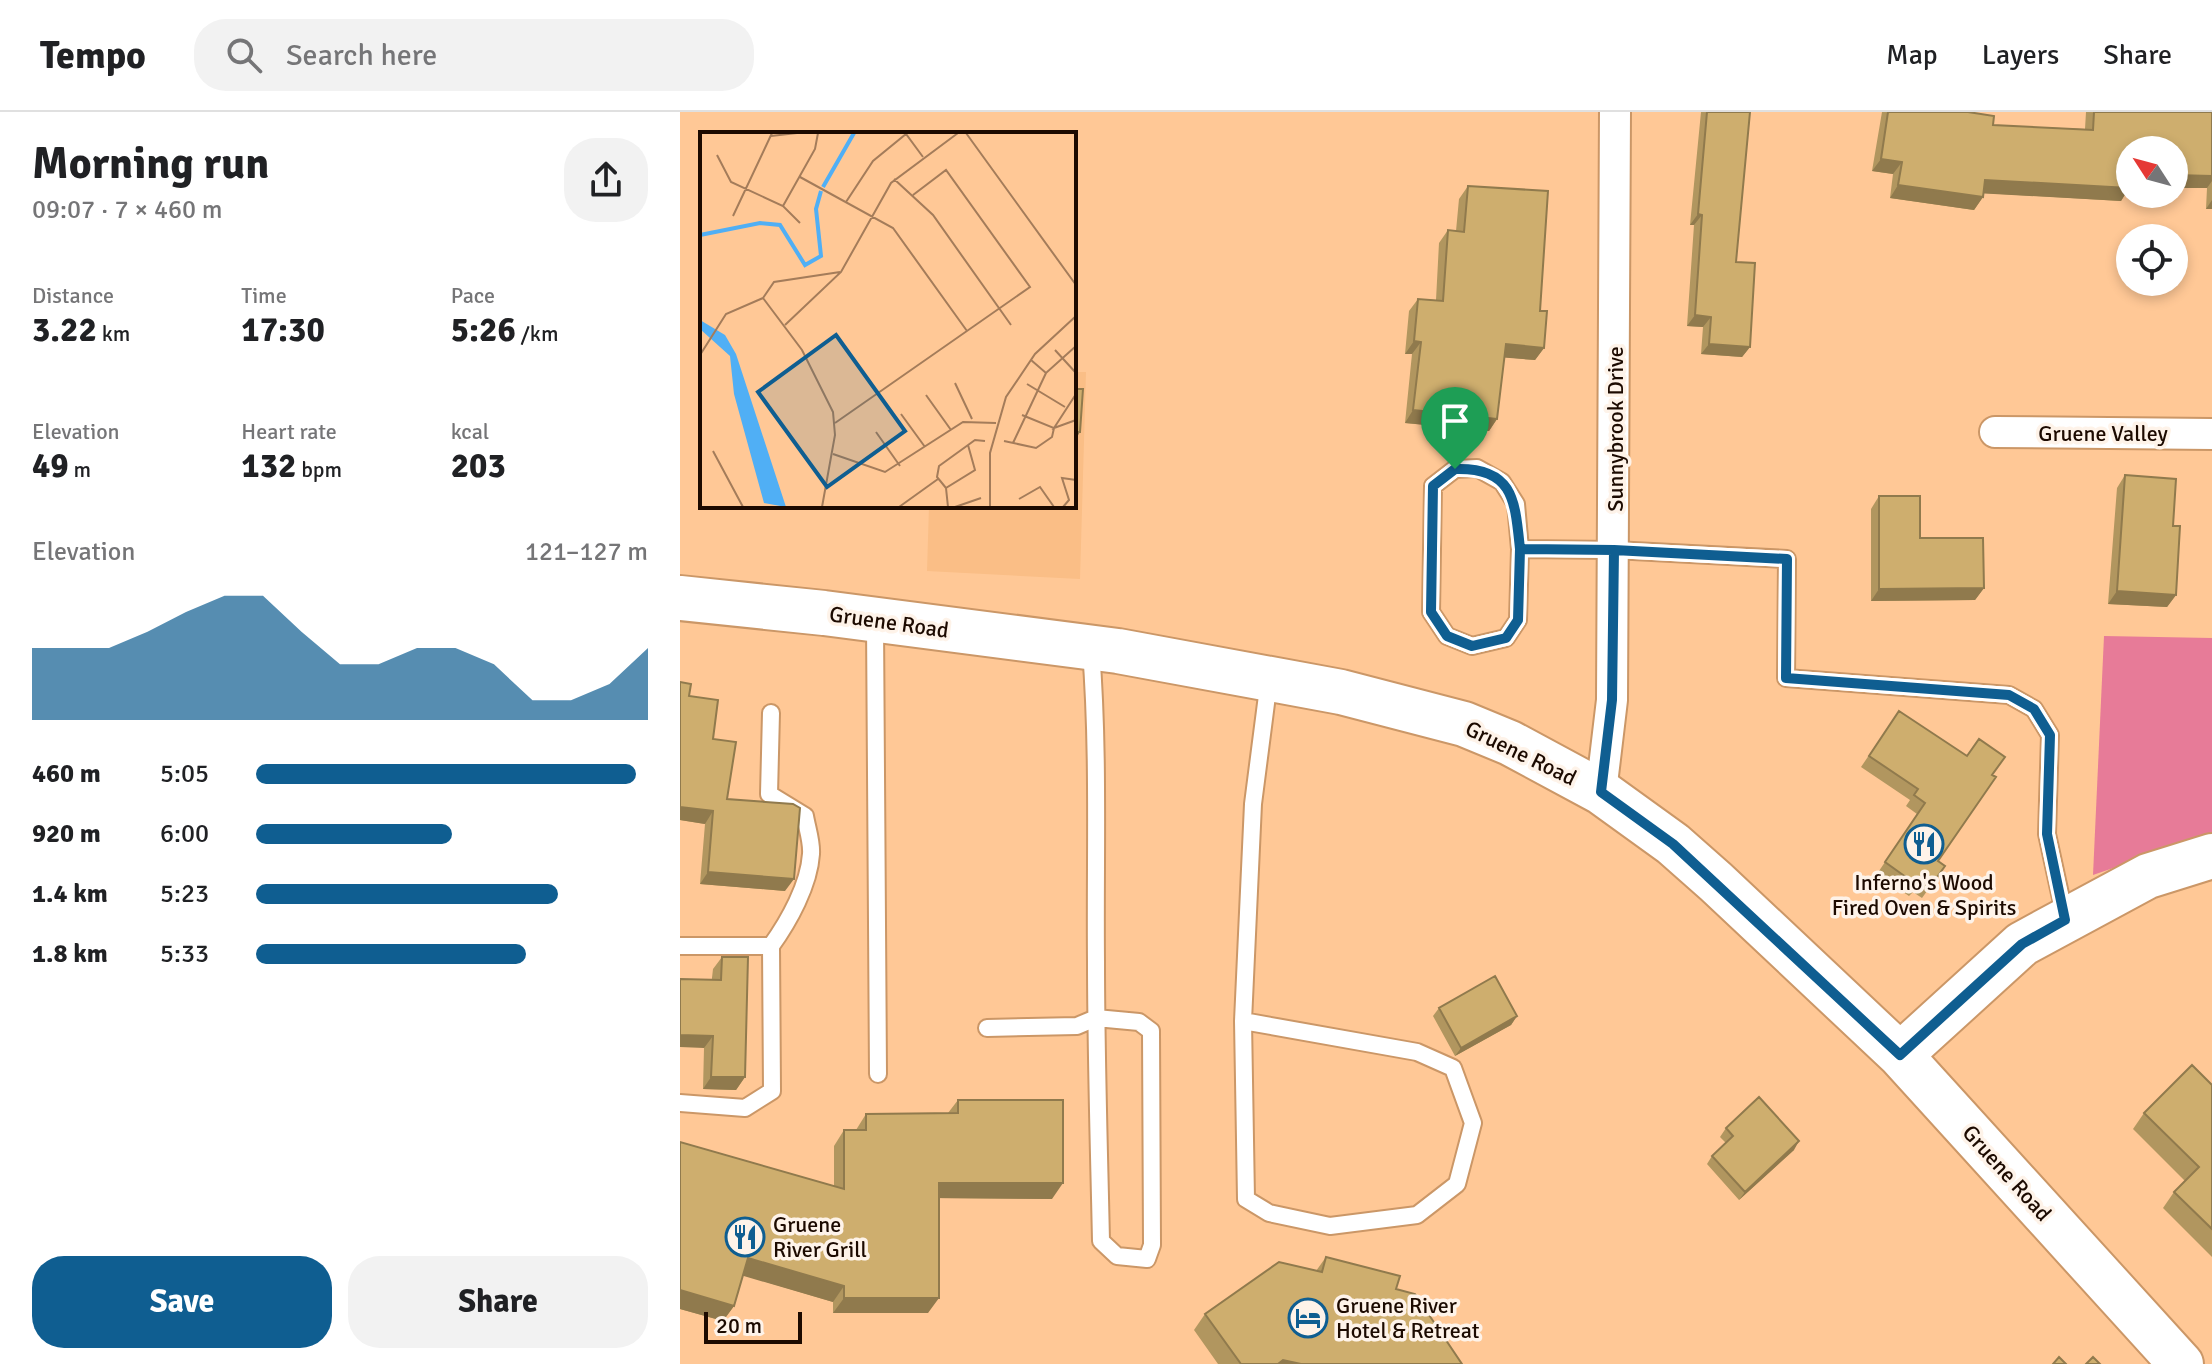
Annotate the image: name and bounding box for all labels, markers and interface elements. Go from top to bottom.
search box [194,19,754,91]
text: Tempo [40,32,146,79]
icon: search [222,33,266,77]
text: Search here [286,37,437,74]
text: Map [1886,38,1938,72]
text: Layers [1982,38,2059,72]
text: Share [2103,38,2172,72]
inset map [700,132,1076,508]
north arrow [2116,136,2188,208]
map controls [2116,136,2188,296]
text: Morning run [32,137,269,191]
button: share [564,138,648,222]
text: 09:07 · 7 × 460 m [32,194,223,226]
button: locate [2116,224,2188,296]
text: Distance [32,282,114,309]
text: Time [241,282,287,309]
text: Pace [451,282,495,309]
text: 3.22 [32,309,97,351]
text: 17:30 [241,309,325,351]
text: 5:26 [451,309,516,351]
text: km [97,320,130,347]
text: /km [516,320,558,347]
street label: Sunnybrook Drive [1602,346,1629,512]
pin [1421,387,1489,469]
icon: arrive [1433,399,1477,443]
text: Elevation [32,418,120,445]
text: Heart rate [241,418,337,445]
text: kcal [451,418,489,445]
street label: Gruene Valley [2038,420,2168,447]
text: 49 [32,445,69,487]
text: 132 [241,445,296,487]
text: 203 [451,445,506,487]
text: m [69,456,91,483]
text: bpm [296,456,342,483]
text: Elevation [32,536,136,568]
text: 121–127 m [525,536,648,568]
street label: Gruene Road [828,600,950,644]
street label: Gruene Road [1461,715,1581,791]
text: 460 m [32,758,101,790]
text: 5:05 [160,758,209,790]
text: 920 m [32,818,101,850]
text: 6:00 [160,818,209,850]
restaurant icon: Inferno's Wood Fired Oven & Spirits [1903,823,1945,865]
place label: Inferno's Wood Fired Oven & Spirits [1832,869,2016,921]
text: 1.4 km [32,878,108,910]
text: 5:23 [160,878,209,910]
text: 1.8 km [32,938,108,970]
text: 5:33 [160,938,209,970]
street label: Gruene Road [1957,1119,2057,1227]
place label: Gruene River Grill [773,1211,867,1263]
restaurant icon: Gruene River Grill [724,1216,766,1258]
button: Save [32,1256,332,1348]
button: Share [348,1256,648,1348]
place label: Gruene River Hotel & Retreat [1336,1292,1480,1344]
hotel icon: Gruene River Hotel & Retreat [1287,1297,1329,1339]
scale bar [704,1308,802,1344]
text: 20 m [716,1312,762,1339]

